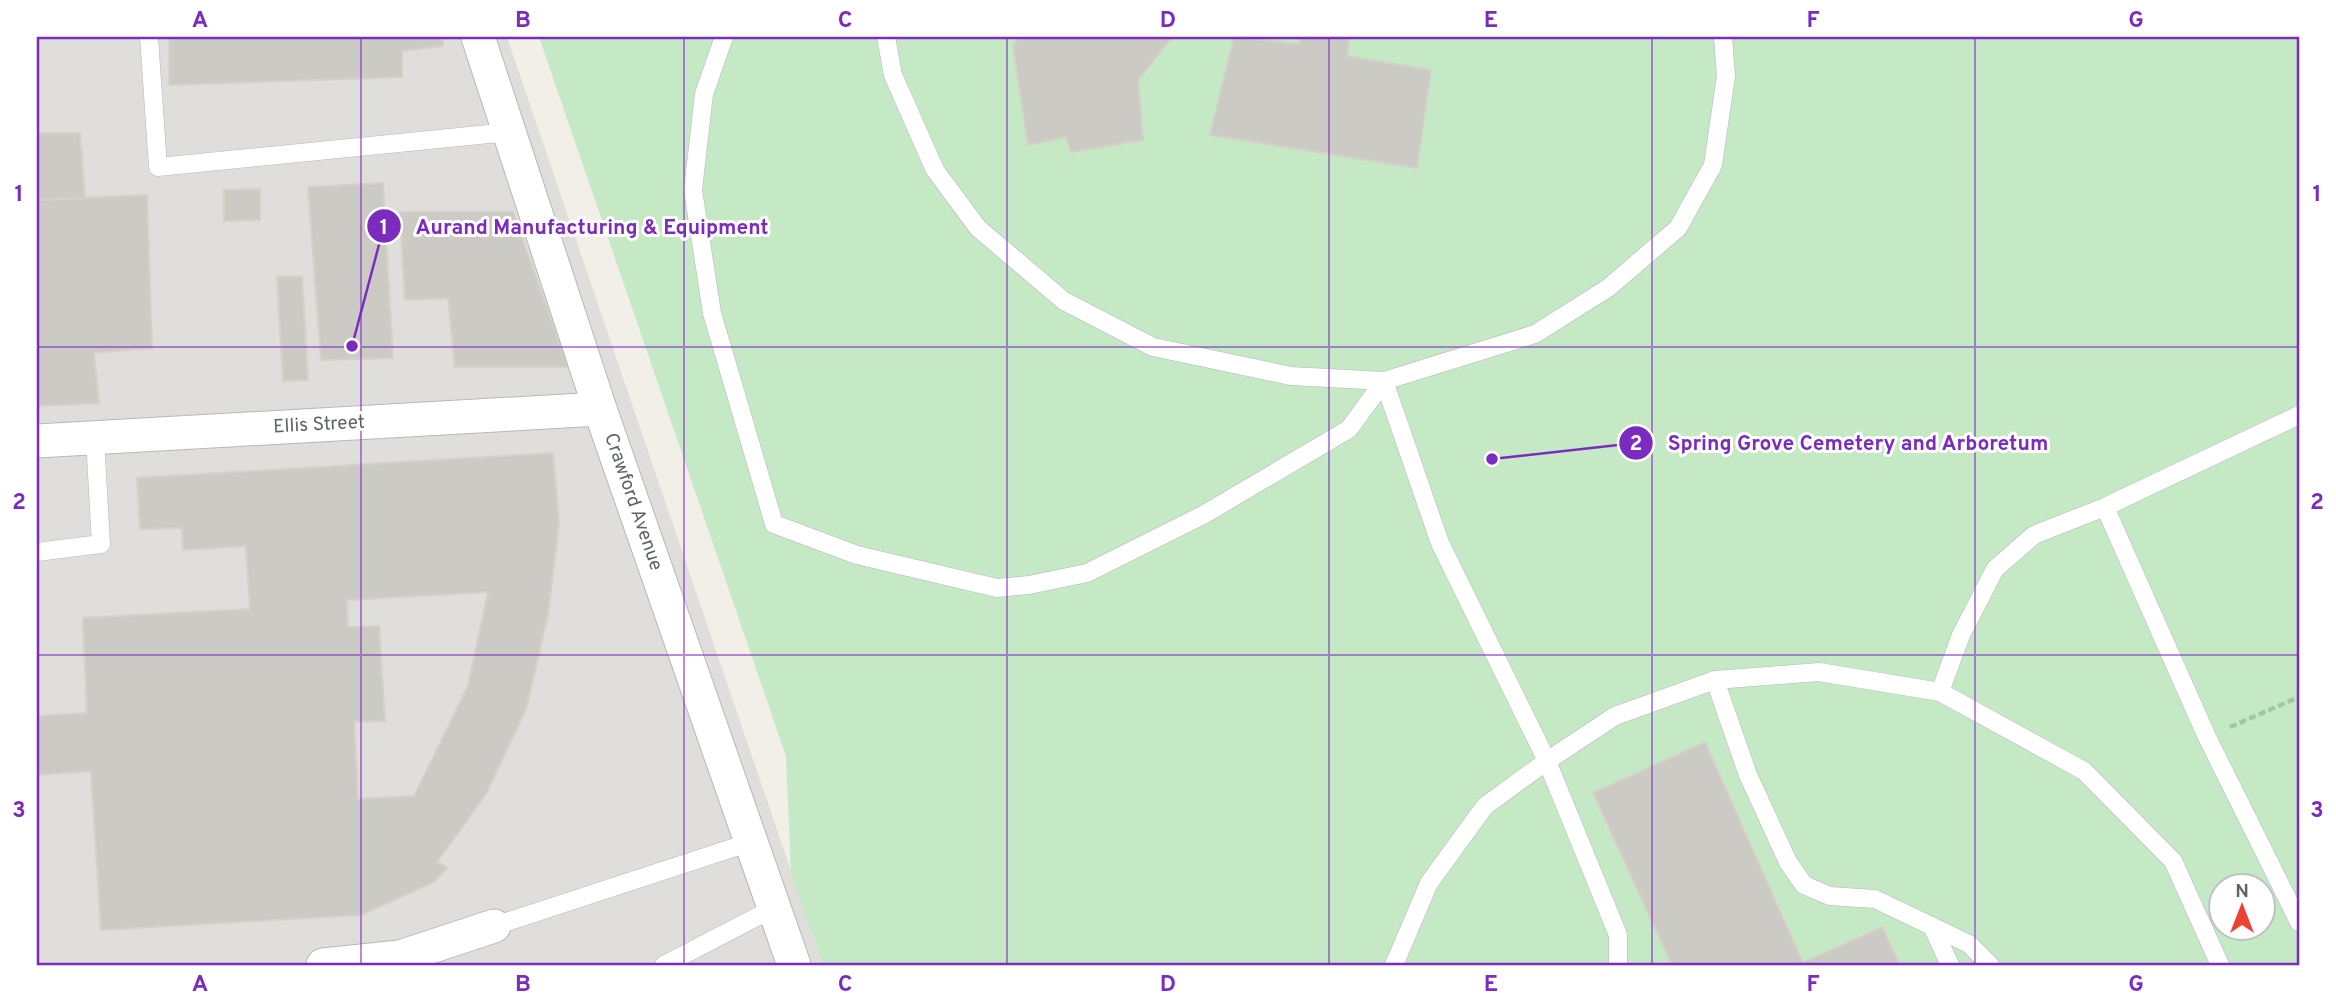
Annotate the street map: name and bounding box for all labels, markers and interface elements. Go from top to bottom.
text: A [192,7,208,36]
text: B [515,7,531,36]
text: C [838,7,852,36]
text: D [1160,7,1176,36]
text: E [1484,7,1498,36]
text: F [1806,7,1820,36]
text: G [2128,7,2144,36]
text: 1 [14,181,24,210]
text: 1 [2312,181,2322,210]
callout: Aurand Manufacturing & Equipment [366,205,782,247]
text: 1 [380,215,388,242]
text: Aurand Manufacturing & Equipment [415,215,769,242]
street label: Ellis Street [273,411,365,439]
callout: Spring Grove Cemetery and Arboretum [1619,422,2063,464]
street label: Crawford Avenue [598,430,668,574]
text: 2 [1630,431,1642,458]
text: Spring Grove Cemetery and Arboretum [1668,431,2048,458]
text: 2 [12,489,26,518]
text: 2 [2310,489,2324,518]
text: 3 [12,797,26,826]
text: 3 [2310,797,2324,826]
north arrow [2206,872,2276,942]
text: N [2235,880,2249,904]
text: A [192,971,208,1000]
text: B [515,971,531,1000]
text: C [838,971,852,1000]
text: D [1160,971,1176,1000]
text: E [1484,971,1498,1000]
text: F [1806,971,1820,1000]
text: G [2128,971,2144,1000]

